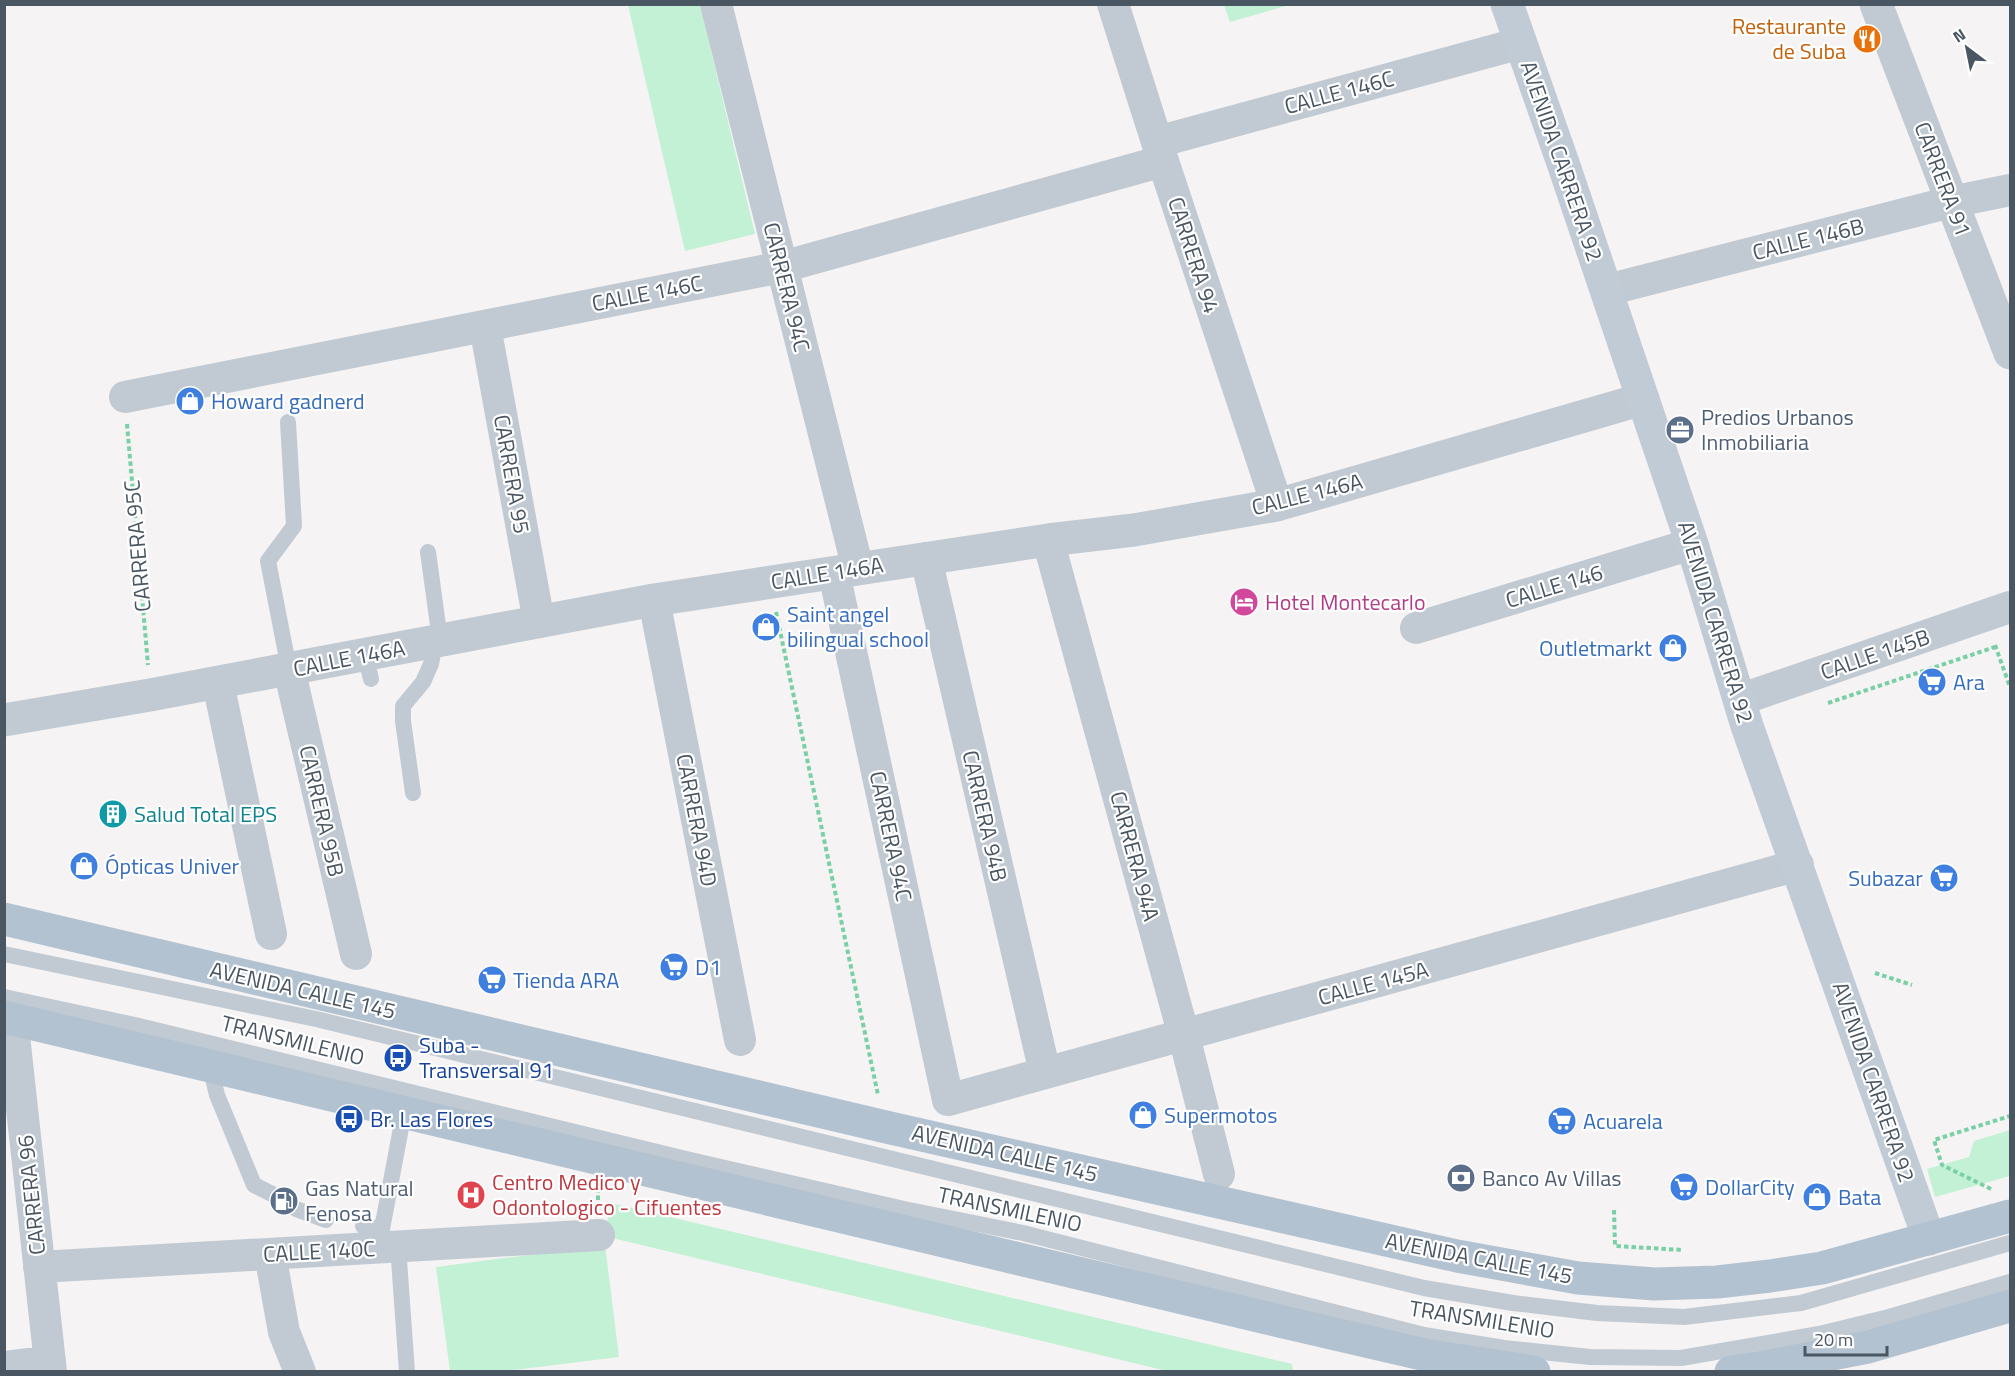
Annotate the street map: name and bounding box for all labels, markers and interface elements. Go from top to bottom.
place label: Restaurante de Suba [1732,9,1846,68]
north arrow [1937,18,1997,78]
text: N [1948,22,1970,48]
restaurant icon: Restaurante de Suba [1851,23,1883,55]
street label: AVENIDA CARRERA 92 [1512,56,1612,266]
street label: CALLE 146C [1280,61,1398,123]
street label: CARRERA 91 [1906,117,1980,241]
street label: CARRERA 94 [1159,193,1229,317]
street label: CALLE 146B [1749,209,1867,269]
street label: CARRERA 94C [755,219,820,355]
street label: CALLE 146C [589,266,705,320]
place label: Howard gadnerd [211,384,365,418]
shop icon: Howard gadnerd [174,385,206,417]
place label: Predios Urbanos Inmobiliaria [1701,400,1854,459]
street label: CARRERA 95 [485,412,539,536]
office icon: Predios Urbanos Inmobiliaria [1664,414,1696,446]
street label: CALLE 146A [1248,464,1366,524]
street label: CARRERA 95C [114,479,160,613]
street label: AVENIDA CARRERA 92 [1669,517,1763,727]
street label: CALLE 146A [768,547,886,599]
street label: CALLE 146 [1501,555,1607,617]
place label: Hotel Montecarlo [1265,585,1426,619]
hotel icon: Hotel Montecarlo [1228,586,1260,618]
place label: Saint angel bilingual school [787,597,929,656]
shop icon: Saint angel bilingual school [750,611,782,643]
street label: CALLE 145B [1816,619,1934,689]
street label: CALLE 146A [290,631,408,685]
place label: Outletmarkt [1539,631,1652,665]
shop icon: Outletmarkt [1657,632,1689,664]
place label: Ara [1953,665,1985,699]
supermarket icon: Ara [1916,666,1948,698]
street label: CARRERA 95B [290,742,354,880]
street label: CARRERA 94B [953,747,1017,885]
street label: CARRERA 94D [667,751,727,889]
street label: CARRERA 94C [861,768,921,904]
street label: CARRERA 94A [1101,787,1169,925]
place label: Salud Total EPS [134,797,277,831]
building icon: Salud Total EPS [97,798,129,830]
place label: Ópticas Univer [105,849,240,883]
shop icon: Ópticas Univer [68,850,100,882]
place label: Subazar [1848,861,1923,895]
supermarket icon: Subazar [1928,862,1960,894]
place label: D1 [695,950,722,984]
supermarket icon: D1 [658,951,690,983]
street label: AVENIDA CALLE 145 [207,952,399,1028]
street label: CALLE 145A [1314,952,1432,1014]
place label: Tienda ARA [513,963,619,997]
supermarket icon: Tienda ARA [476,964,508,996]
street label: AVENIDA CARRERA 92 [1824,977,1924,1187]
street label: TRANSMILENIO [218,1006,368,1074]
place label: Suba - Transversal 91 [419,1028,554,1087]
bus stop icon: Suba - Transversal 91 [382,1042,414,1074]
place label: Supermotos [1164,1098,1277,1132]
shop icon: Supermotos [1127,1099,1159,1131]
place label: Br. Las Flores [370,1102,493,1136]
bus stop icon: Br. Las Flores [333,1103,365,1135]
place label: Acuarela [1583,1104,1663,1138]
supermarket icon: Acuarela [1546,1105,1578,1137]
street label: AVENIDA CALLE 145 [909,1115,1101,1191]
street label: CARRERA 96 [8,1133,54,1257]
place label: Banco Av Villas [1482,1161,1621,1195]
bank icon: Banco Av Villas [1445,1162,1477,1194]
place label: Centro Medico y Odontologico - Cifuentes [492,1165,722,1224]
place label: DollarCity [1705,1170,1795,1204]
place label: Gas Natural Fenosa [305,1171,414,1230]
supermarket icon: DollarCity [1668,1171,1700,1203]
street label: TRANSMILENIO [935,1177,1085,1241]
hospital icon: Centro Medico y Odontologico - Cifuentes [455,1179,487,1211]
place label: Bata [1838,1180,1881,1214]
shop icon: Bata [1801,1181,1833,1213]
fuel station icon: Gas Natural Fenosa [268,1185,300,1217]
street label: AVENIDA CALLE 145 [1383,1223,1575,1293]
street label: CALLE 140C [262,1231,376,1271]
street label: TRANSMILENIO [1407,1291,1557,1347]
scale bar [1805,1319,1888,1357]
text: 20 m [1814,1326,1853,1353]

